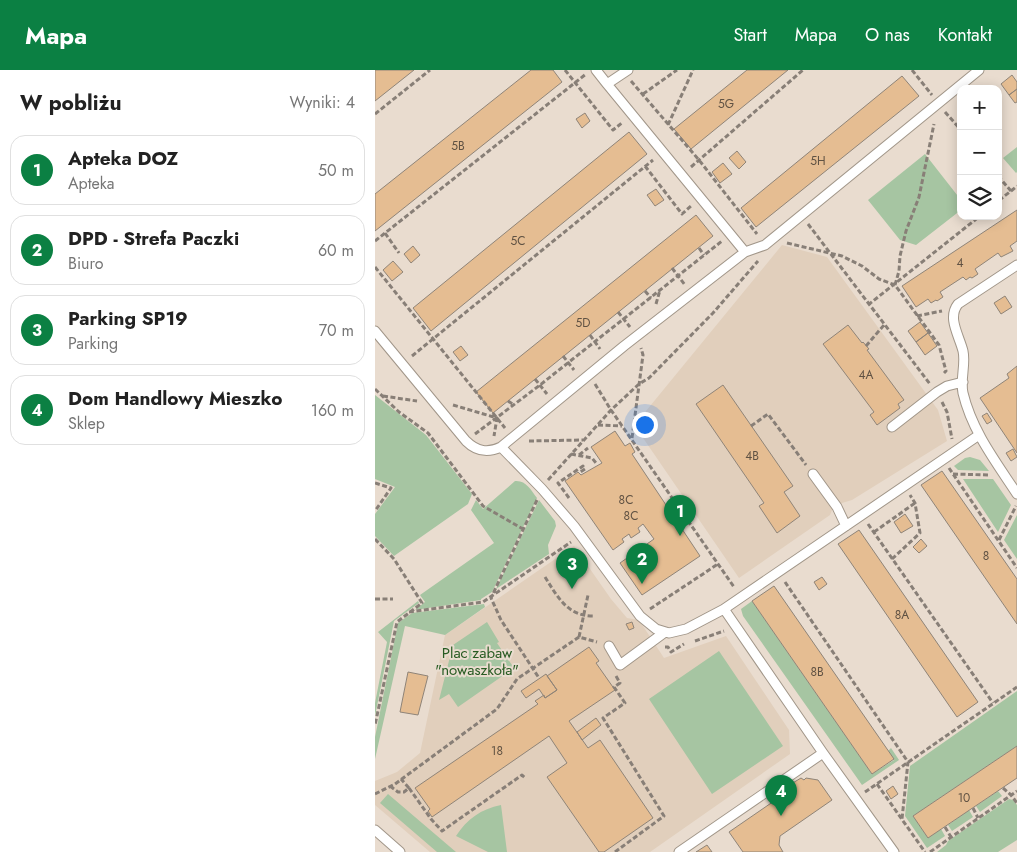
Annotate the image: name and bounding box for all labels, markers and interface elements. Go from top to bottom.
text: Mapa [25,18,87,53]
text: Start [733,22,767,48]
text: Mapa [795,22,837,48]
text: O nas [865,22,910,48]
text: Kontakt [938,22,992,48]
map controls [957,85,1002,220]
button: + [957,85,1002,130]
text: W pobliżu [20,88,121,118]
text: Wyniki: 4 [289,91,355,114]
house number: 5G [718,95,734,113]
button: − [957,130,1002,175]
house number: 5B [451,137,465,155]
text: Apteka DOZ [68,145,178,172]
house number: 5H [810,152,826,170]
text: 1 [33,159,41,182]
text: 50 m [318,159,354,182]
text: Apteka [68,172,115,195]
button: layers [957,175,1002,220]
text: DPD - Strefa Paczki [68,225,239,252]
house number: 5C [511,232,526,250]
text: 2 [32,239,42,262]
text: 60 m [318,239,354,262]
text: Biuro [68,252,103,275]
house number: 4 [957,254,964,272]
text: Parking SP19 [68,305,188,332]
house number: 5D [576,314,590,332]
text: 3 [32,319,42,342]
text: 70 m [319,319,354,342]
text: Parking [68,332,118,355]
house number: 4A [859,366,874,384]
text: Dom Handlowy Mieszko [68,385,282,412]
text: 4 [31,399,43,422]
text: 160 m [311,399,354,422]
text: Sklep [68,412,105,435]
your location [632,412,658,438]
house number: 4B [745,447,759,465]
house number: 8C [619,491,633,509]
pin: 1 [664,495,696,536]
house number: 8C [624,507,638,525]
pin: 2 [626,543,658,584]
house number: 8 [983,547,989,565]
pin: 3 [556,548,588,589]
house number: 8A [895,606,909,624]
park label: Plac zabaw "nowaszkoła" [435,642,519,681]
house number: 8B [810,663,824,681]
house number: 18 [491,742,503,760]
pin: 4 [765,775,797,816]
house number: 10 [958,789,970,807]

